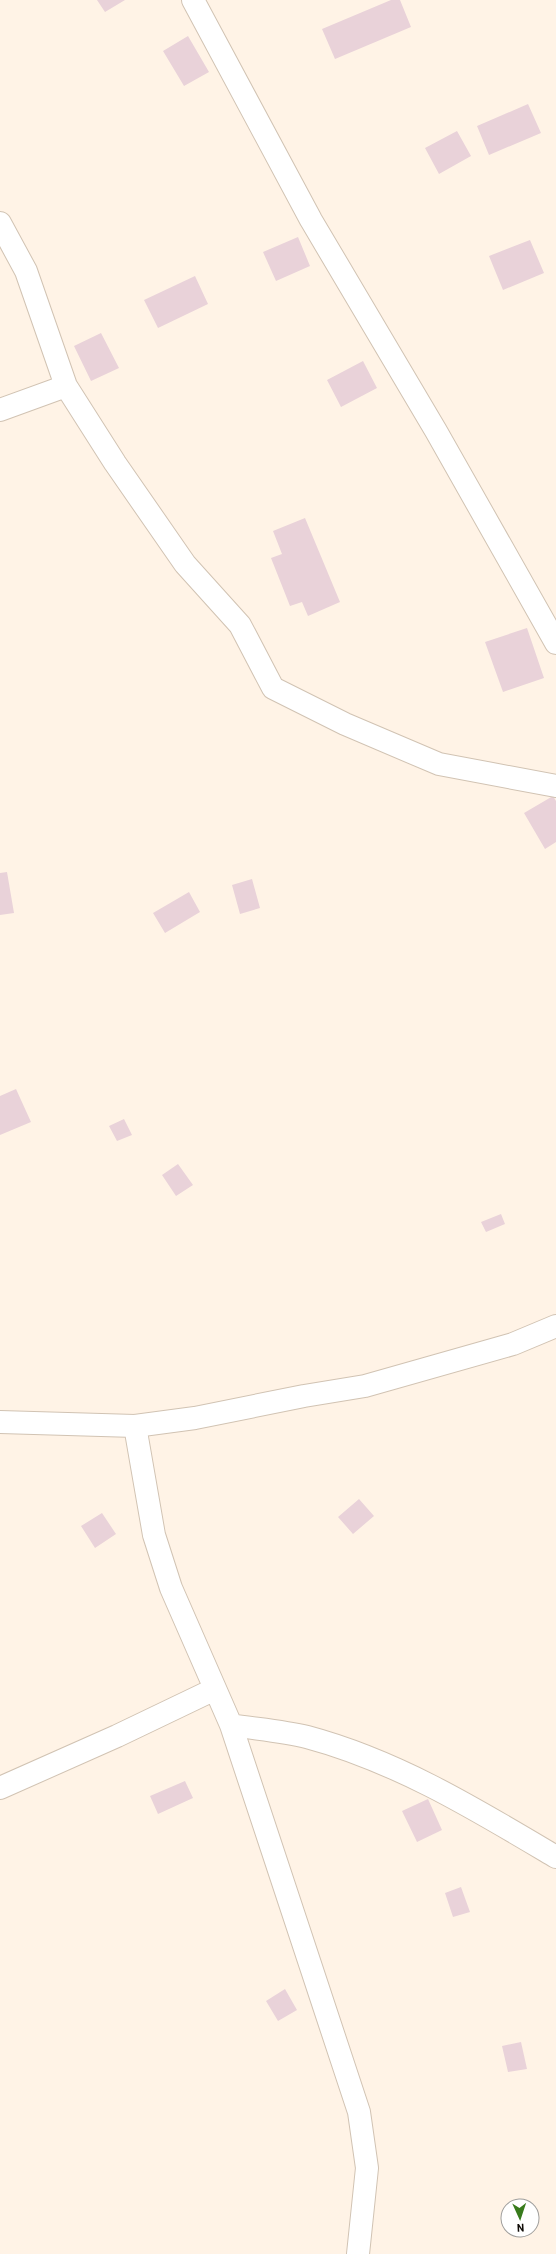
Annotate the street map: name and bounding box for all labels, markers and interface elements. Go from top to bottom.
north arrow [500,2198,540,2238]
text: N [517,2222,525,2235]

